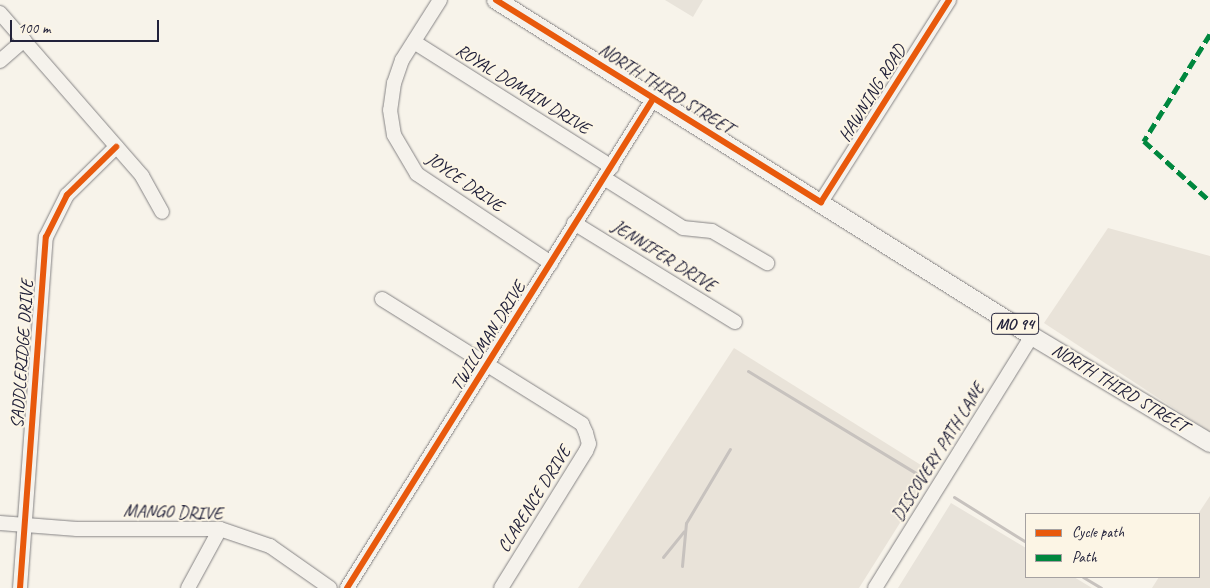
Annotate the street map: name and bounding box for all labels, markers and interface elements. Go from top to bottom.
scale bar [12,10,161,42]
text: 100 m [18,19,50,38]
street label: ROYAL DOMAIN DRIVE [452,39,594,139]
street label: NORTH THIRD STREET [595,39,737,139]
street label: HAWNING ROAD [833,40,911,146]
street label: JOYCE DRIVE [422,148,508,216]
street label: JENNIFER DRIVE [608,215,720,297]
street label: TWILLMAN DRIVE [446,278,530,394]
street label: SADDLERIDGE DRIVE [6,279,38,429]
road number: MO 94 [990,310,1040,338]
street label: NORTH THIRD STREET [1049,339,1191,437]
street label: DISCOVERY PATH LANE [887,379,989,525]
street label: CLARENCE DRIVE [493,442,575,556]
street label: MANGO DRIVE [123,499,223,525]
legend [1025,513,1200,578]
text: Cycle path [1072,523,1124,542]
text: Path [1072,548,1097,567]

